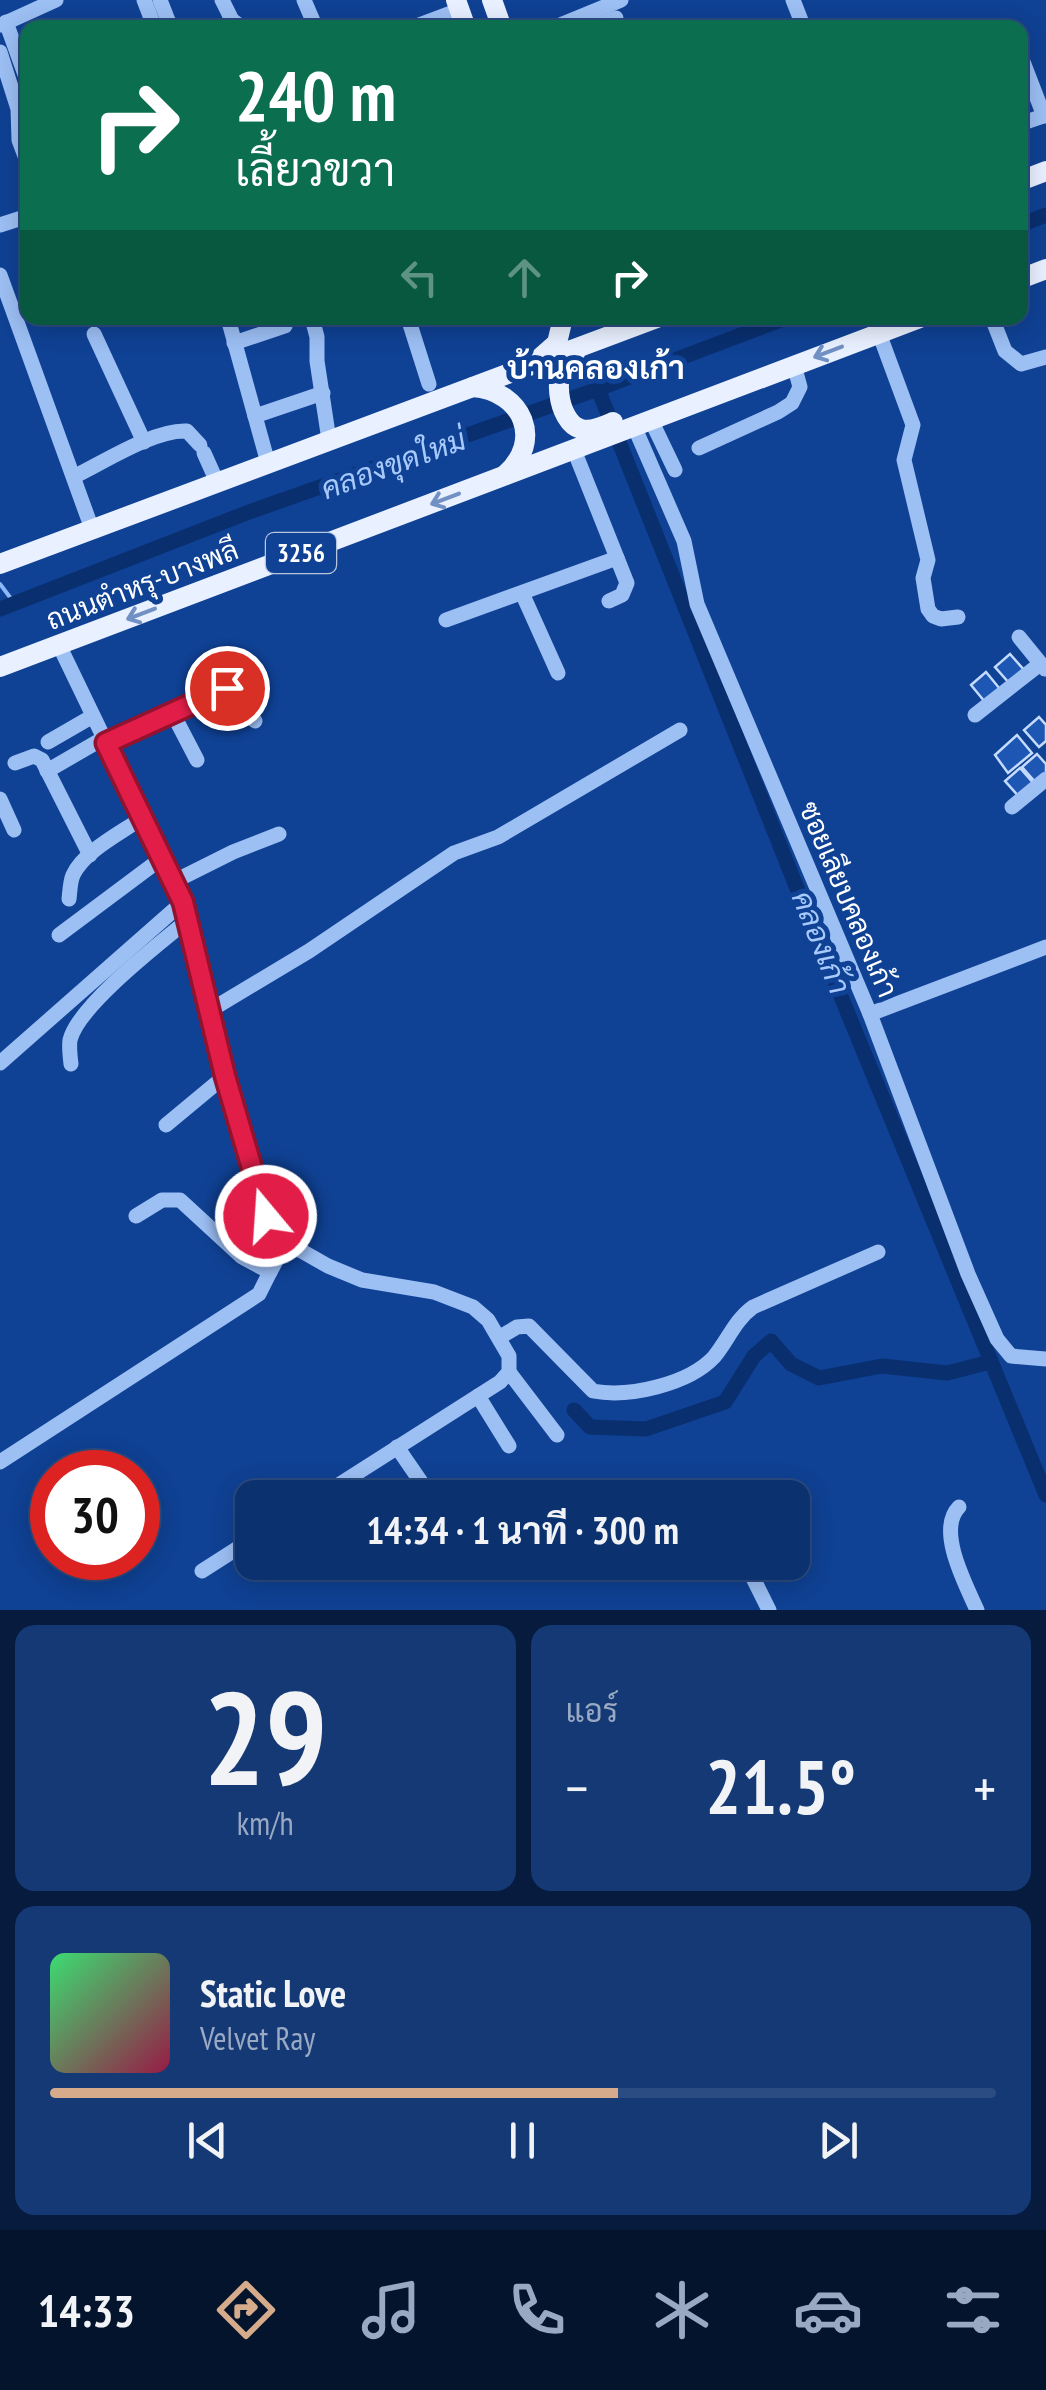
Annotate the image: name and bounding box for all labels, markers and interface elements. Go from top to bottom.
text: 240 m [235,50,396,140]
icon: right [70,60,200,190]
text: เลี้ยวขวา [235,140,395,198]
icon: left [392,250,447,305]
icon: ahead [497,250,552,305]
icon: right [602,250,657,305]
one-way arrow [814,345,844,363]
district label: บ้านคลองเก้า [507,346,685,388]
water label: คลองขุดใหม่ [315,418,474,510]
one-way arrow [430,491,461,509]
street label: ถนนตำหรุ-บางพลี [41,530,244,639]
road number: 3256 [266,533,336,573]
one-way arrow [126,606,157,624]
pin [185,646,270,731]
icon: arrive [200,661,255,716]
street label: ซอยเลียบคลองเก้า [793,796,905,1002]
water label: คลองเก้า [785,885,859,999]
position arrow [214,1164,318,1268]
speed limit sign: 30 [30,1450,160,1580]
text: 14:34 · 1 นาที · 300 m [366,1505,679,1554]
text: 29 [203,1653,327,1821]
text: แอร์ [566,1689,618,1731]
text: 21.5° [705,1738,856,1835]
text: − [566,1752,588,1823]
text: + [973,1752,996,1823]
text: km/h [237,1802,294,1844]
text: Static Love [200,1968,346,2017]
text: Velvet Ray [200,2017,315,2059]
icon: previous [180,2113,235,2168]
icon: pause [495,2113,550,2168]
icon: next [811,2113,866,2168]
icon: directions [211,2275,281,2345]
icon: music [356,2275,426,2345]
icon: phone [502,2275,572,2345]
icon: climate [647,2275,717,2345]
icon: car [793,2275,863,2345]
icon: filters [938,2275,1008,2345]
text: 14:33 [38,2281,135,2339]

